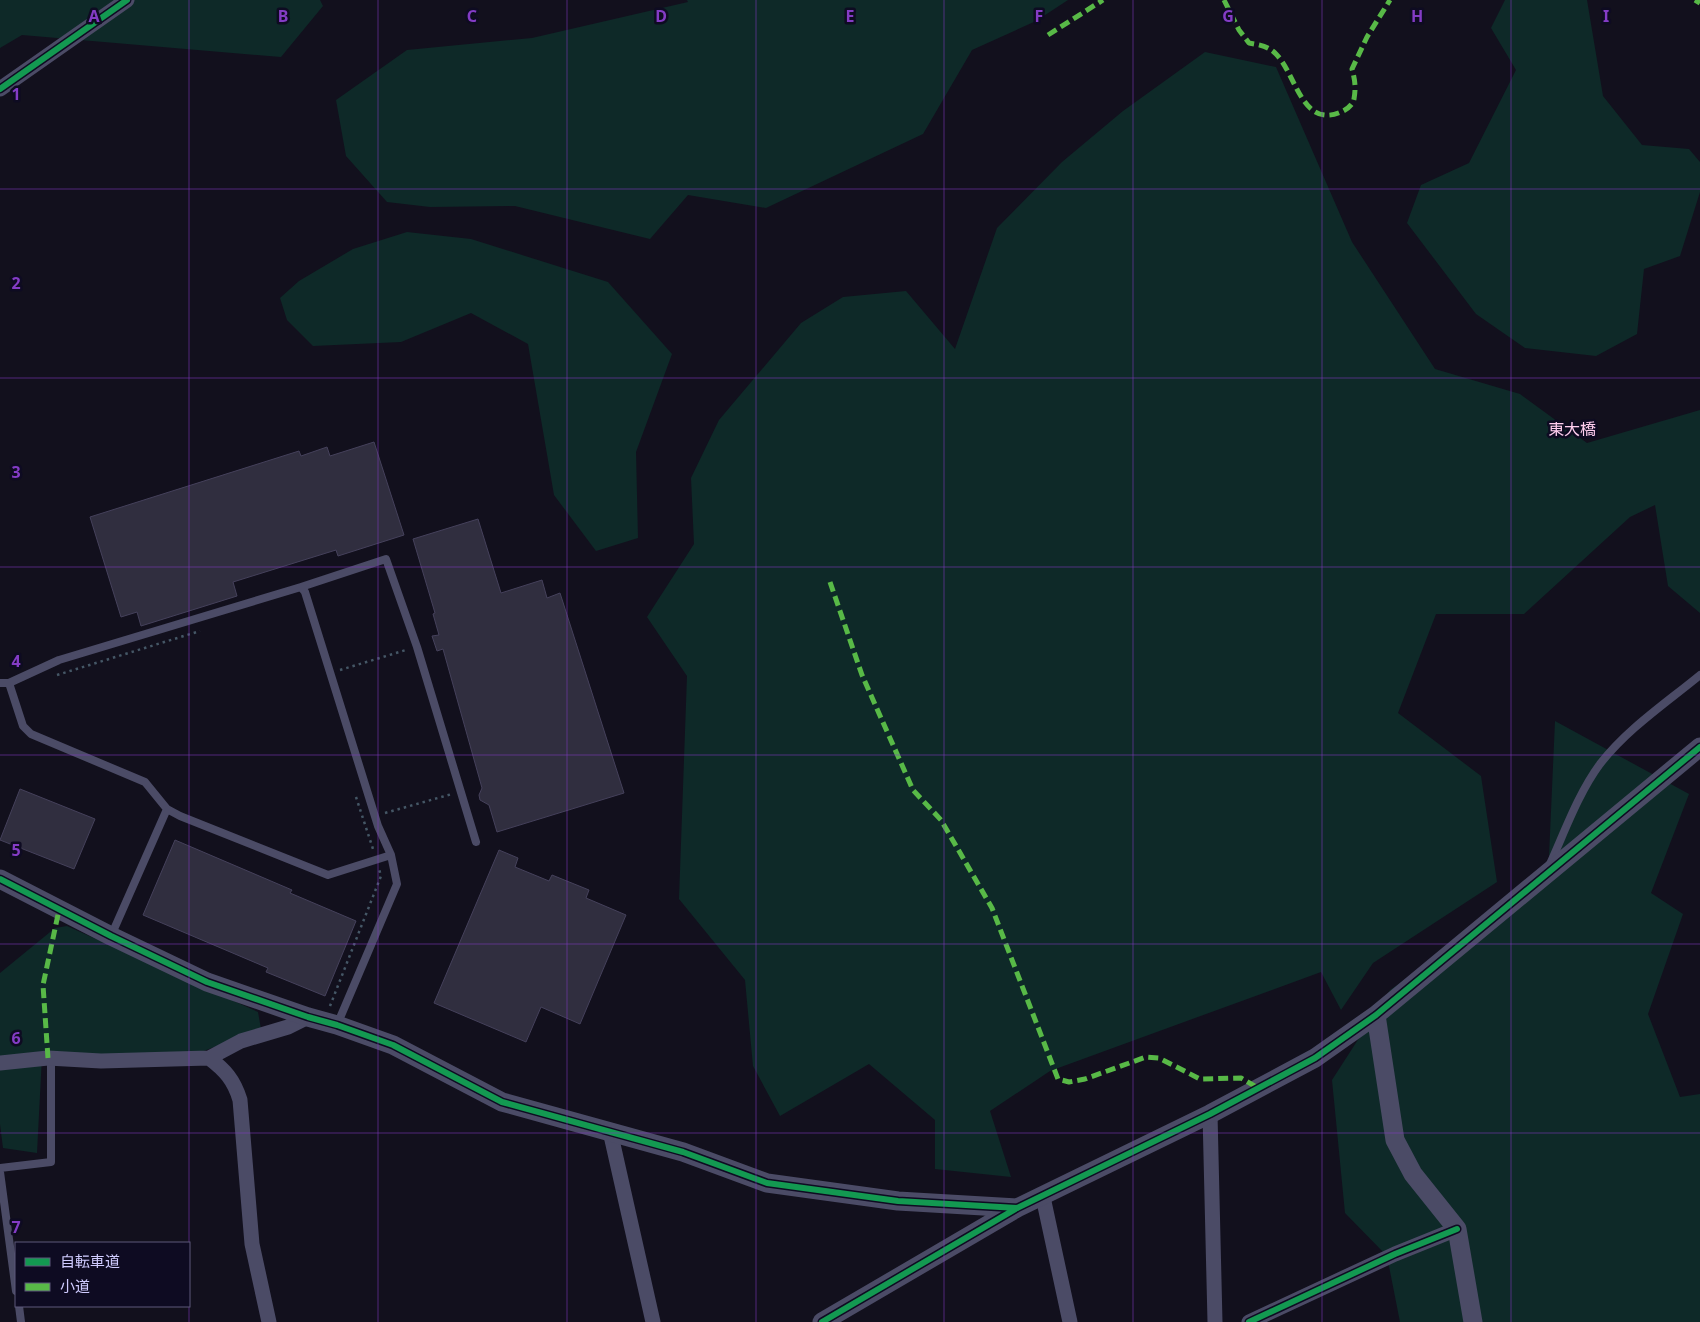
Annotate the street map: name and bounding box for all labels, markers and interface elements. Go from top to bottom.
text: A [88,5,100,27]
text: B [278,5,288,27]
text: C [467,5,477,27]
text: D [655,5,667,27]
text: E [846,5,855,27]
text: F [1035,5,1043,27]
text: G [1222,5,1234,27]
text: H [1411,5,1423,27]
text: I [1603,5,1609,27]
text: 1 [11,83,21,105]
text: 2 [11,272,21,294]
district label: 東大橋 [1548,418,1596,440]
text: 3 [11,461,21,483]
text: 4 [11,650,21,672]
text: 5 [11,839,21,861]
text: 6 [11,1027,21,1049]
text: 7 [11,1216,21,1238]
legend [15,1242,190,1307]
text: 自転車道 [60,1251,120,1271]
text: 小道 [60,1276,90,1296]

